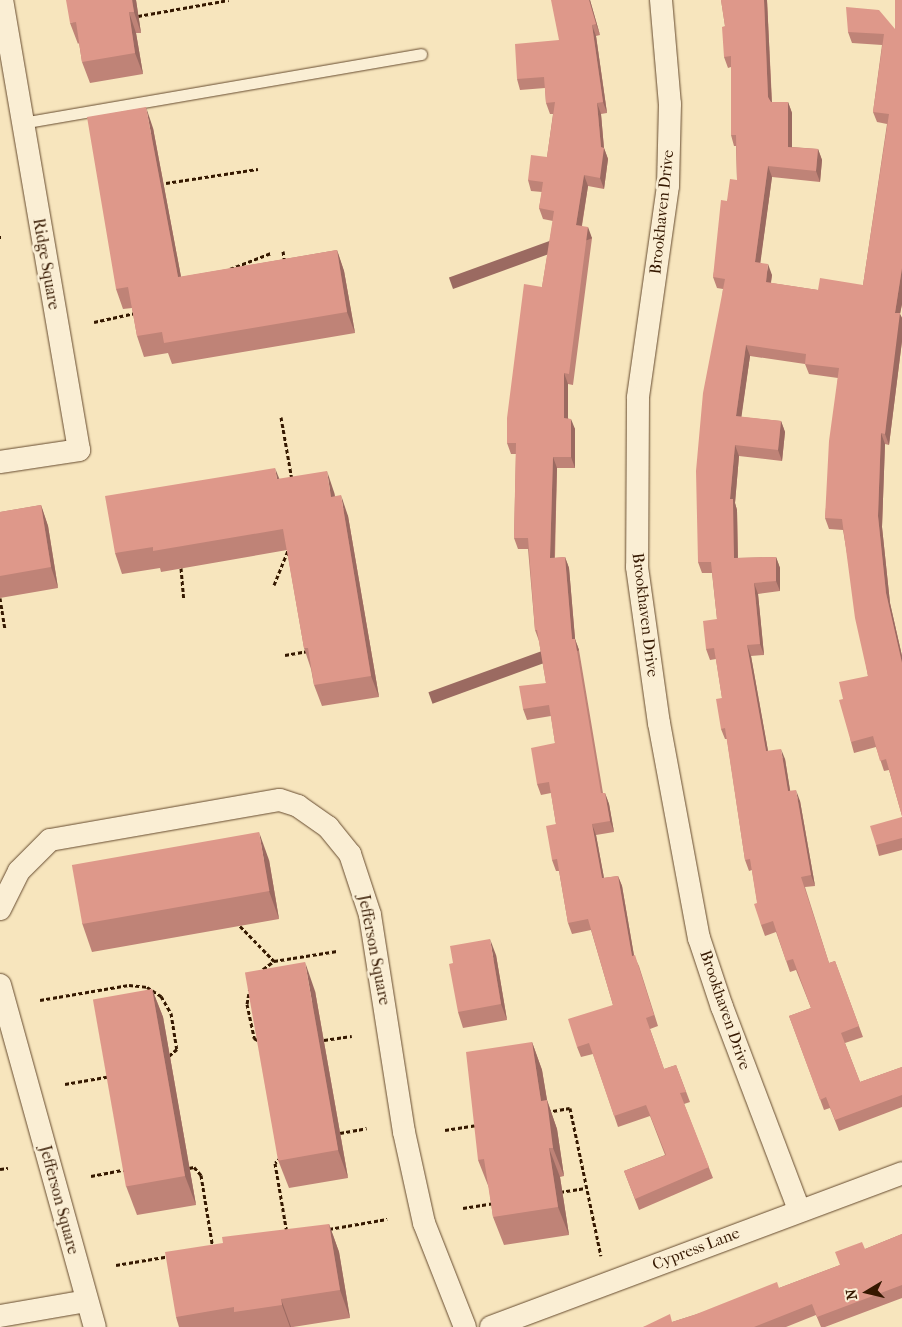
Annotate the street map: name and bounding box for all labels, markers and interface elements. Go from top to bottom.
street label: Brookhaven Drive [646,149,678,275]
street label: Ridge Square [29,217,63,311]
street label: Brookhaven Drive [628,552,662,678]
street label: Jefferson Square [354,893,394,1007]
street label: Brookhaven Drive [696,948,754,1072]
street label: Jefferson Square [35,1143,83,1257]
street label: Cypress Lane [650,1224,742,1274]
north arrow [842,1267,892,1317]
text: N [842,1288,861,1301]

